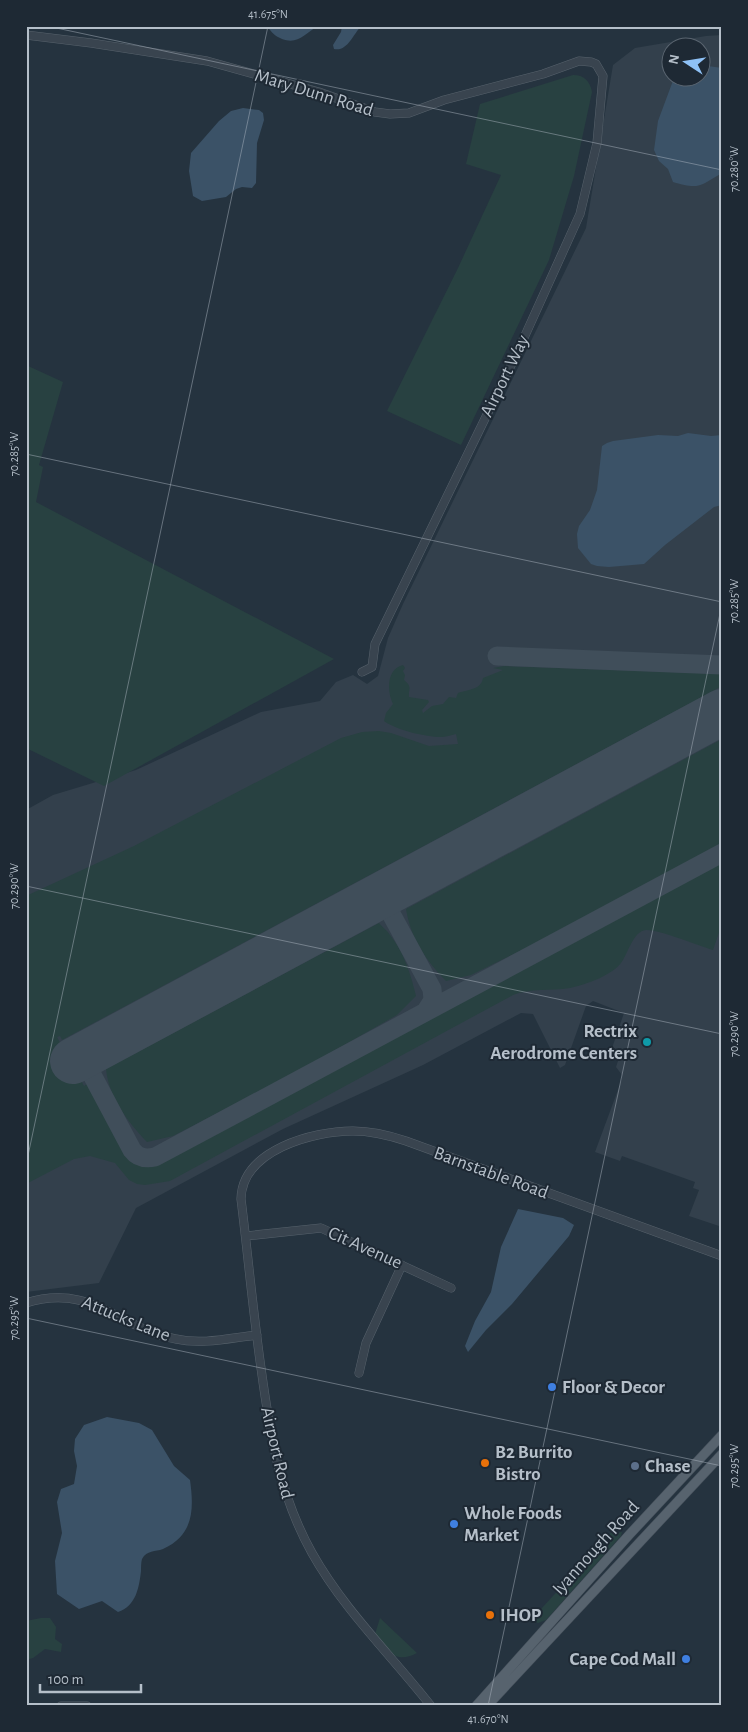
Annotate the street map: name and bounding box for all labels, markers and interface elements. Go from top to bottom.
text: 41.675°N [248,8,288,20]
north arrow [660,38,710,88]
text: N [666,53,682,66]
street label: Mary Dunn Road [252,66,376,120]
text: 70.280°W [728,146,740,192]
street label: Airport Way [477,332,533,420]
text: 70.285°W [8,431,20,476]
text: 70.285°W [728,578,740,623]
text: 70.290°W [8,863,20,909]
text: 70.290°W [728,1011,740,1057]
place label: Rectrix Aerodrome Centers [490,1022,637,1063]
marker: Rectrix Aerodrome Centers [641,1036,653,1048]
street label: Barnstable Road [431,1143,551,1203]
street label: Cit Avenue [325,1223,405,1273]
street label: Attucks Lane [79,1293,173,1345]
text: 70.295°W [8,1295,20,1340]
place label: Floor & Decor [562,1378,665,1397]
marker: Floor & Decor [546,1381,558,1393]
street label: Airport Road [257,1405,297,1501]
place label: B2 Burrito Bistro [495,1443,572,1484]
text: 70.295°W [728,1443,740,1488]
marker: B2 Burrito Bistro [479,1457,491,1469]
place label: Chase [645,1457,690,1476]
marker: Chase [629,1460,641,1472]
street label: Iyannough Road [549,1497,643,1599]
place label: Whole Foods Market [464,1504,562,1545]
marker: Whole Foods Market [448,1518,460,1530]
place label: IHOP [500,1606,542,1625]
marker: IHOP [484,1609,496,1621]
place label: Cape Cod Mall [570,1650,676,1669]
marker: Cape Cod Mall [680,1653,692,1665]
scale bar [40,1662,141,1694]
text: 100 m [48,1672,83,1687]
text: 41.670°N [467,1713,509,1725]

